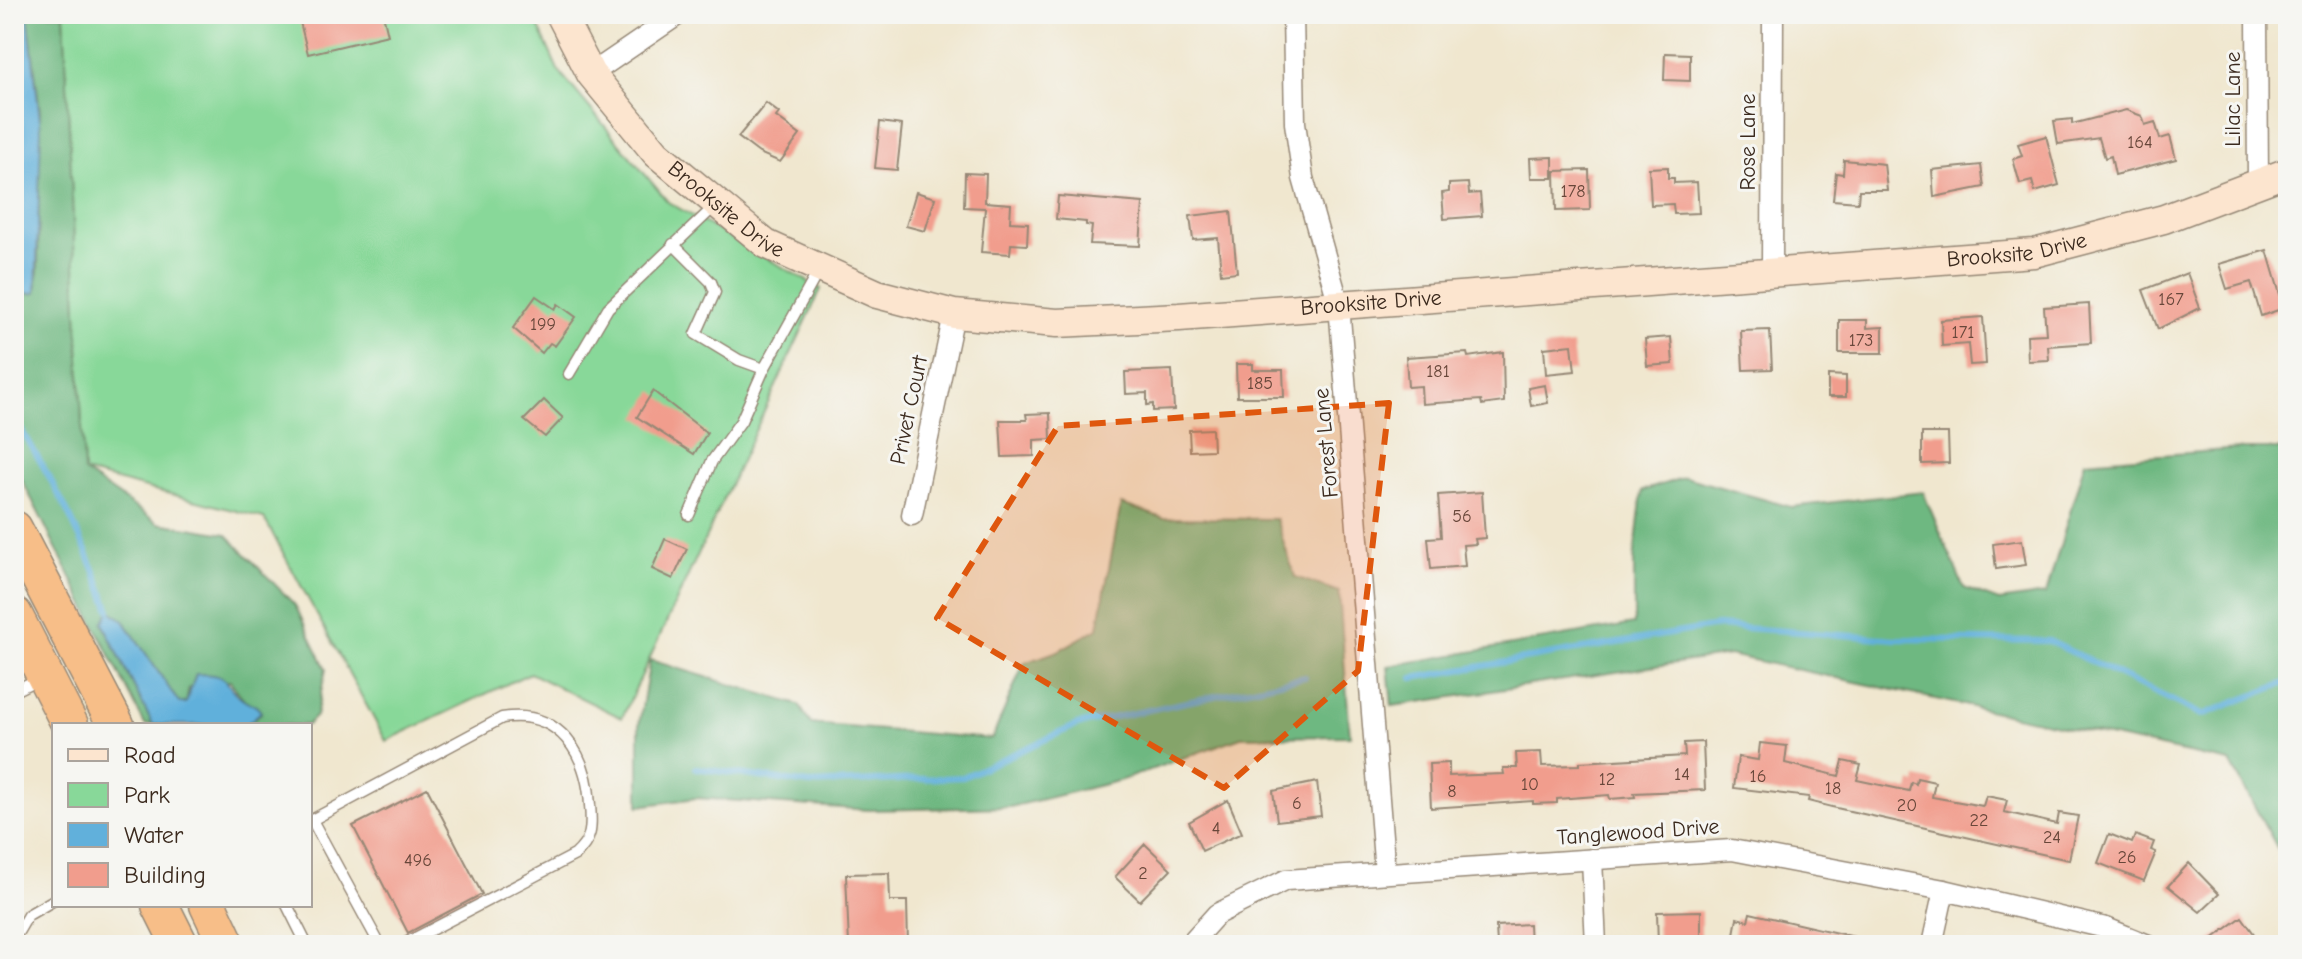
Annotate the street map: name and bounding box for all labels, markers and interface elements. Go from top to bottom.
street label: Lilac Lane [2220,51,2246,147]
street label: Rose Lane [1735,94,1761,190]
house number: 164 [2127,132,2153,153]
street label: Brooksite Drive [663,155,788,263]
house number: 178 [1561,181,1585,202]
street label: Brooksite Drive [1946,227,2089,273]
street label: Brooksite Drive [1299,284,1443,321]
house number: 167 [2158,289,2184,310]
house number: 199 [530,314,556,335]
house number: 171 [1952,322,1974,343]
house number: 173 [1849,330,1873,351]
street label: Privet Court [885,352,933,467]
house number: 181 [1426,361,1450,382]
house number: 185 [1247,373,1273,394]
street label: Forest Lane [1308,387,1344,499]
house number: 56 [1452,506,1472,527]
legend [52,723,312,907]
text: Road [124,741,176,769]
house number: 14 [1674,764,1690,785]
house number: 16 [1750,766,1766,787]
house number: 12 [1599,769,1615,790]
house number: 10 [1521,774,1539,795]
house number: 18 [1825,778,1841,799]
text: Park [124,781,170,809]
house number: 8 [1447,781,1457,802]
house number: 6 [1292,793,1302,814]
house number: 20 [1897,795,1917,816]
house number: 22 [1970,810,1988,831]
street label: Tanglewood Drive [1556,813,1720,851]
house number: 4 [1212,818,1220,839]
text: Water [124,821,184,849]
house number: 24 [2043,827,2061,848]
house number: 26 [2117,847,2137,868]
house number: 496 [404,850,432,871]
text: Building [124,861,206,889]
house number: 2 [1138,863,1148,884]

